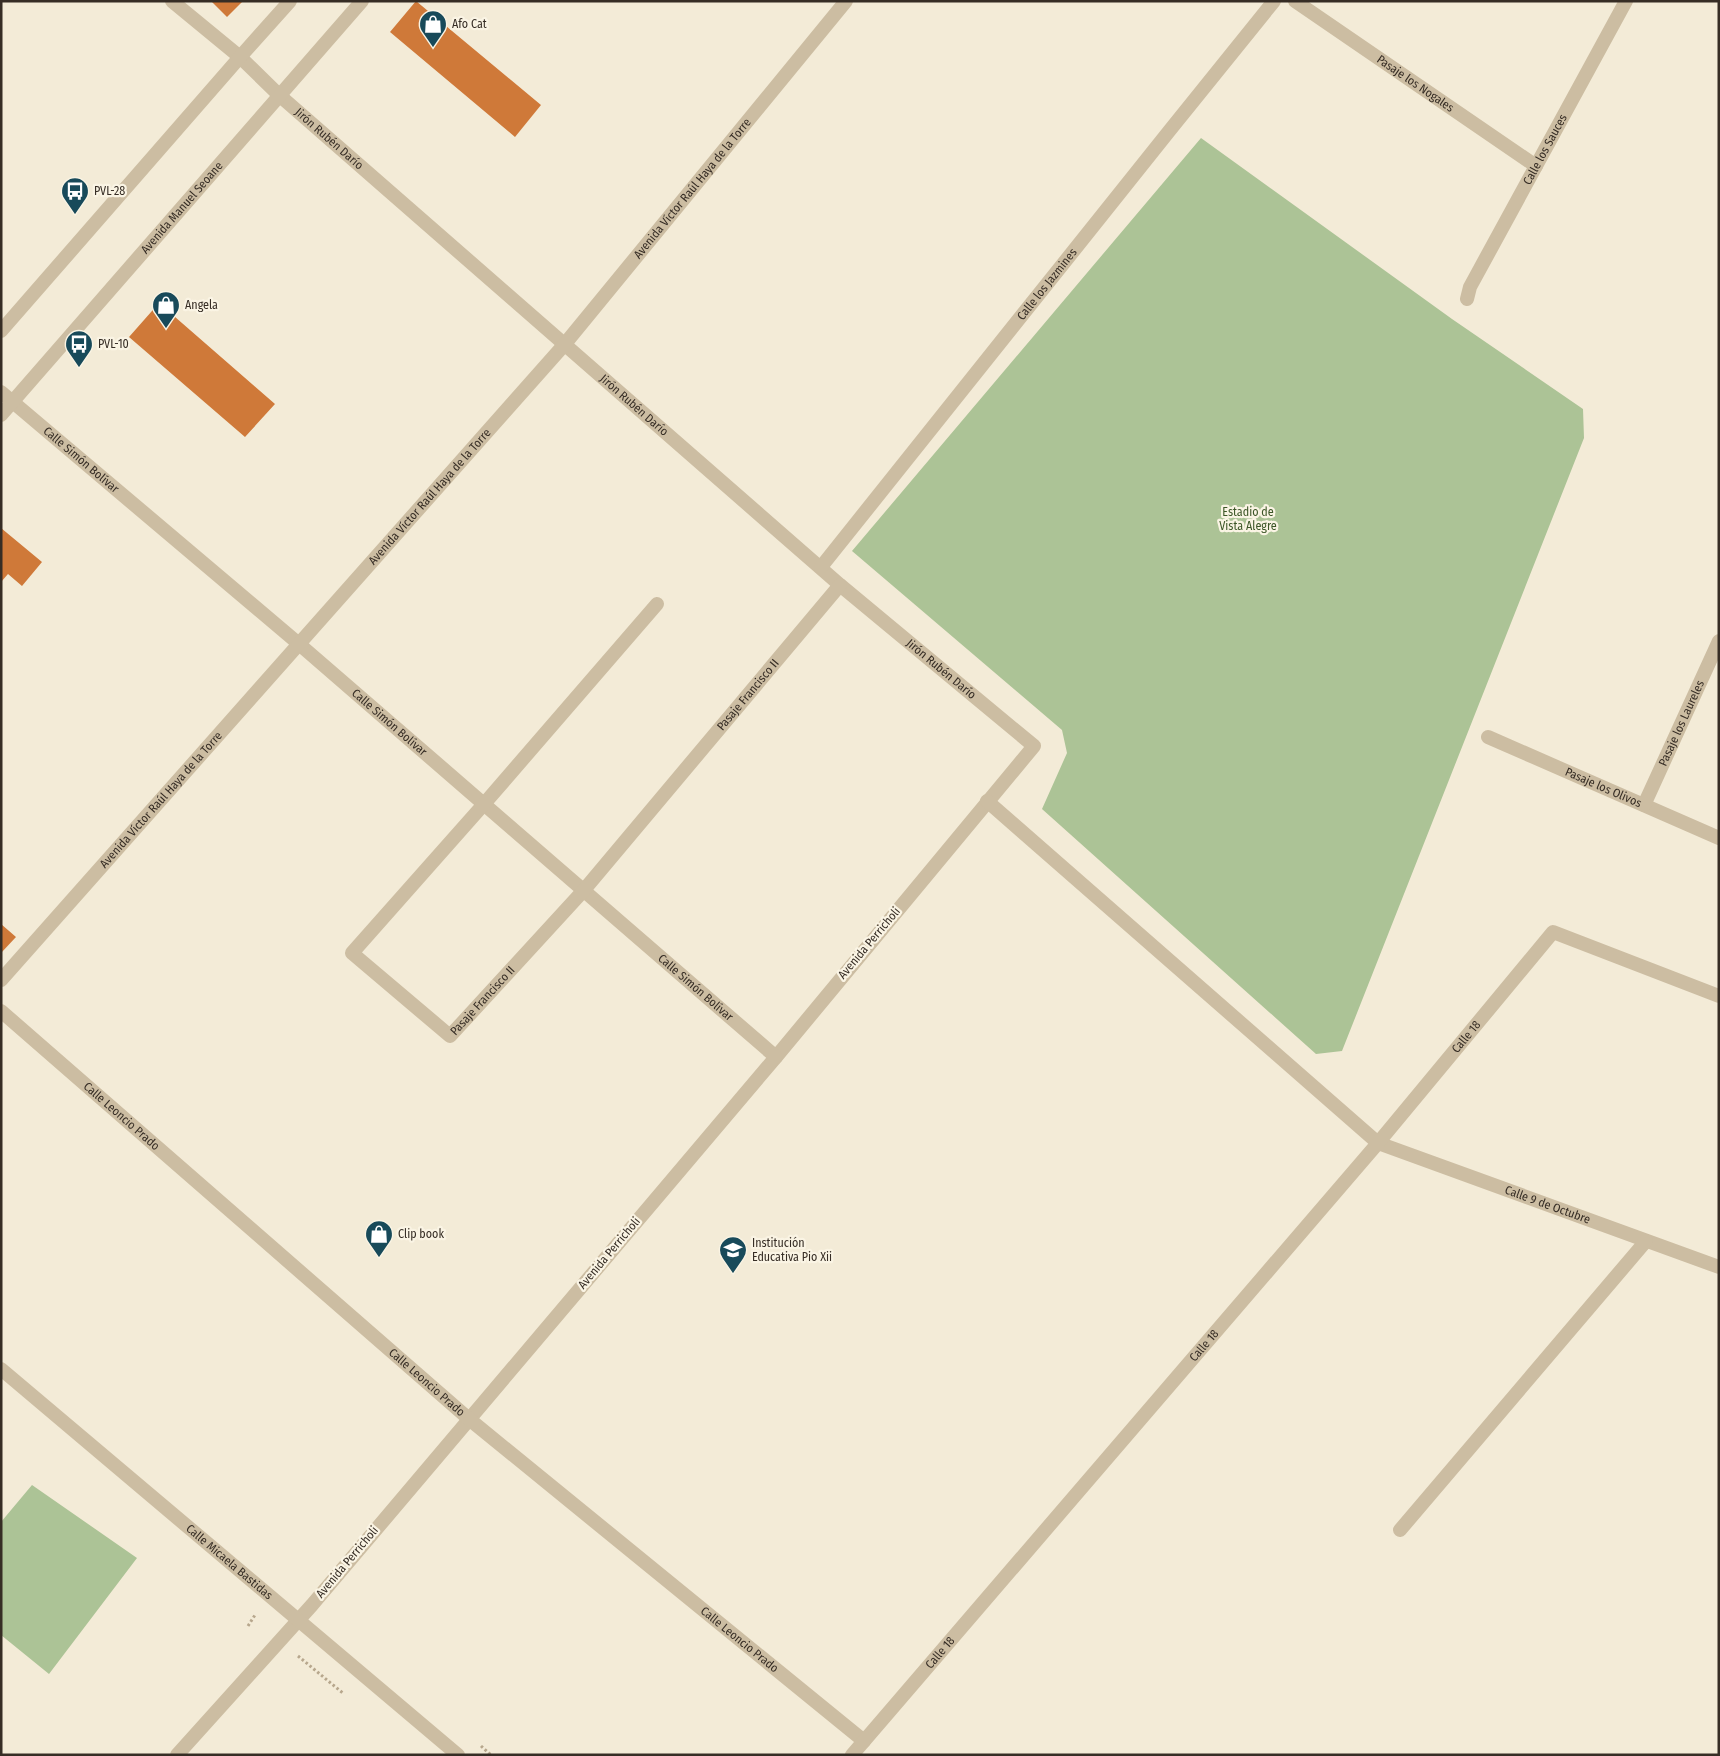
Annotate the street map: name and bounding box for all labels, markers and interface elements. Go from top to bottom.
shop icon: Afo Cat [418,9,448,48]
place label: Afo Cat [452,17,487,31]
street label: Pasaje los Nogales [1374,52,1457,115]
street label: Jirón Rubén Darío [292,105,366,172]
street label: Calle los Sauces [1520,112,1570,187]
street label: Avenida Víctor Raúl Haya de la Torre [631,115,754,262]
street label: Avenida Manuel Seoane [138,159,226,257]
bus stop icon: PVL-28 [60,176,90,215]
place label: PVL-28 [94,184,125,198]
street label: Calle los Jazmines [1014,245,1080,323]
shop icon: Angela [151,290,181,329]
place label: Angela [185,298,218,312]
bus stop icon: PVL-10 [64,329,94,368]
place label: PVL-10 [98,337,129,351]
street label: Jirón Rubén Darío [597,372,671,439]
street label: Calle Simón Bolívar [40,424,123,496]
street label: Avenida Víctor Raúl Haya de la Torre [366,426,494,568]
park label: Estadio de Vista Alegre [1219,505,1277,533]
street label: Jirón Rubén Darío [904,636,979,702]
street label: Pasaje Francisco II [714,656,782,733]
street label: Pasaje los Laureles [1656,678,1707,768]
street label: Calle Simón Bolívar [349,686,431,759]
street label: Avenida Víctor Raúl Haya de la Torre [97,729,225,871]
street label: Pasaje los Olivos [1563,765,1644,810]
street label: Avenida Perricholi [835,904,903,982]
street label: Calle Simón Bolívar [655,951,737,1024]
street label: Pasaje Francisco II [447,963,518,1038]
street label: Calle 18 [1449,1018,1483,1056]
street label: Calle Leoncio Prado [81,1079,162,1153]
street label: Calle 9 de Octubre [1503,1183,1592,1227]
street label: Avenida Perricholi [575,1214,643,1292]
shop icon: Clip book [364,1219,394,1258]
place label: Clip book [398,1227,444,1241]
school or university icon: Institución Educativa Pio Xii [718,1235,748,1274]
place label: Institución Educativa Pio Xii [752,1236,832,1264]
street label: Calle 18 [1186,1327,1222,1364]
street label: Calle Leoncio Prado [386,1345,468,1419]
street label: Calle Micaela Bastidas [183,1521,276,1602]
street label: Avenida Perricholi [313,1523,381,1601]
street label: Calle Leoncio Prado [698,1604,781,1675]
street label: Calle 18 [922,1634,958,1671]

